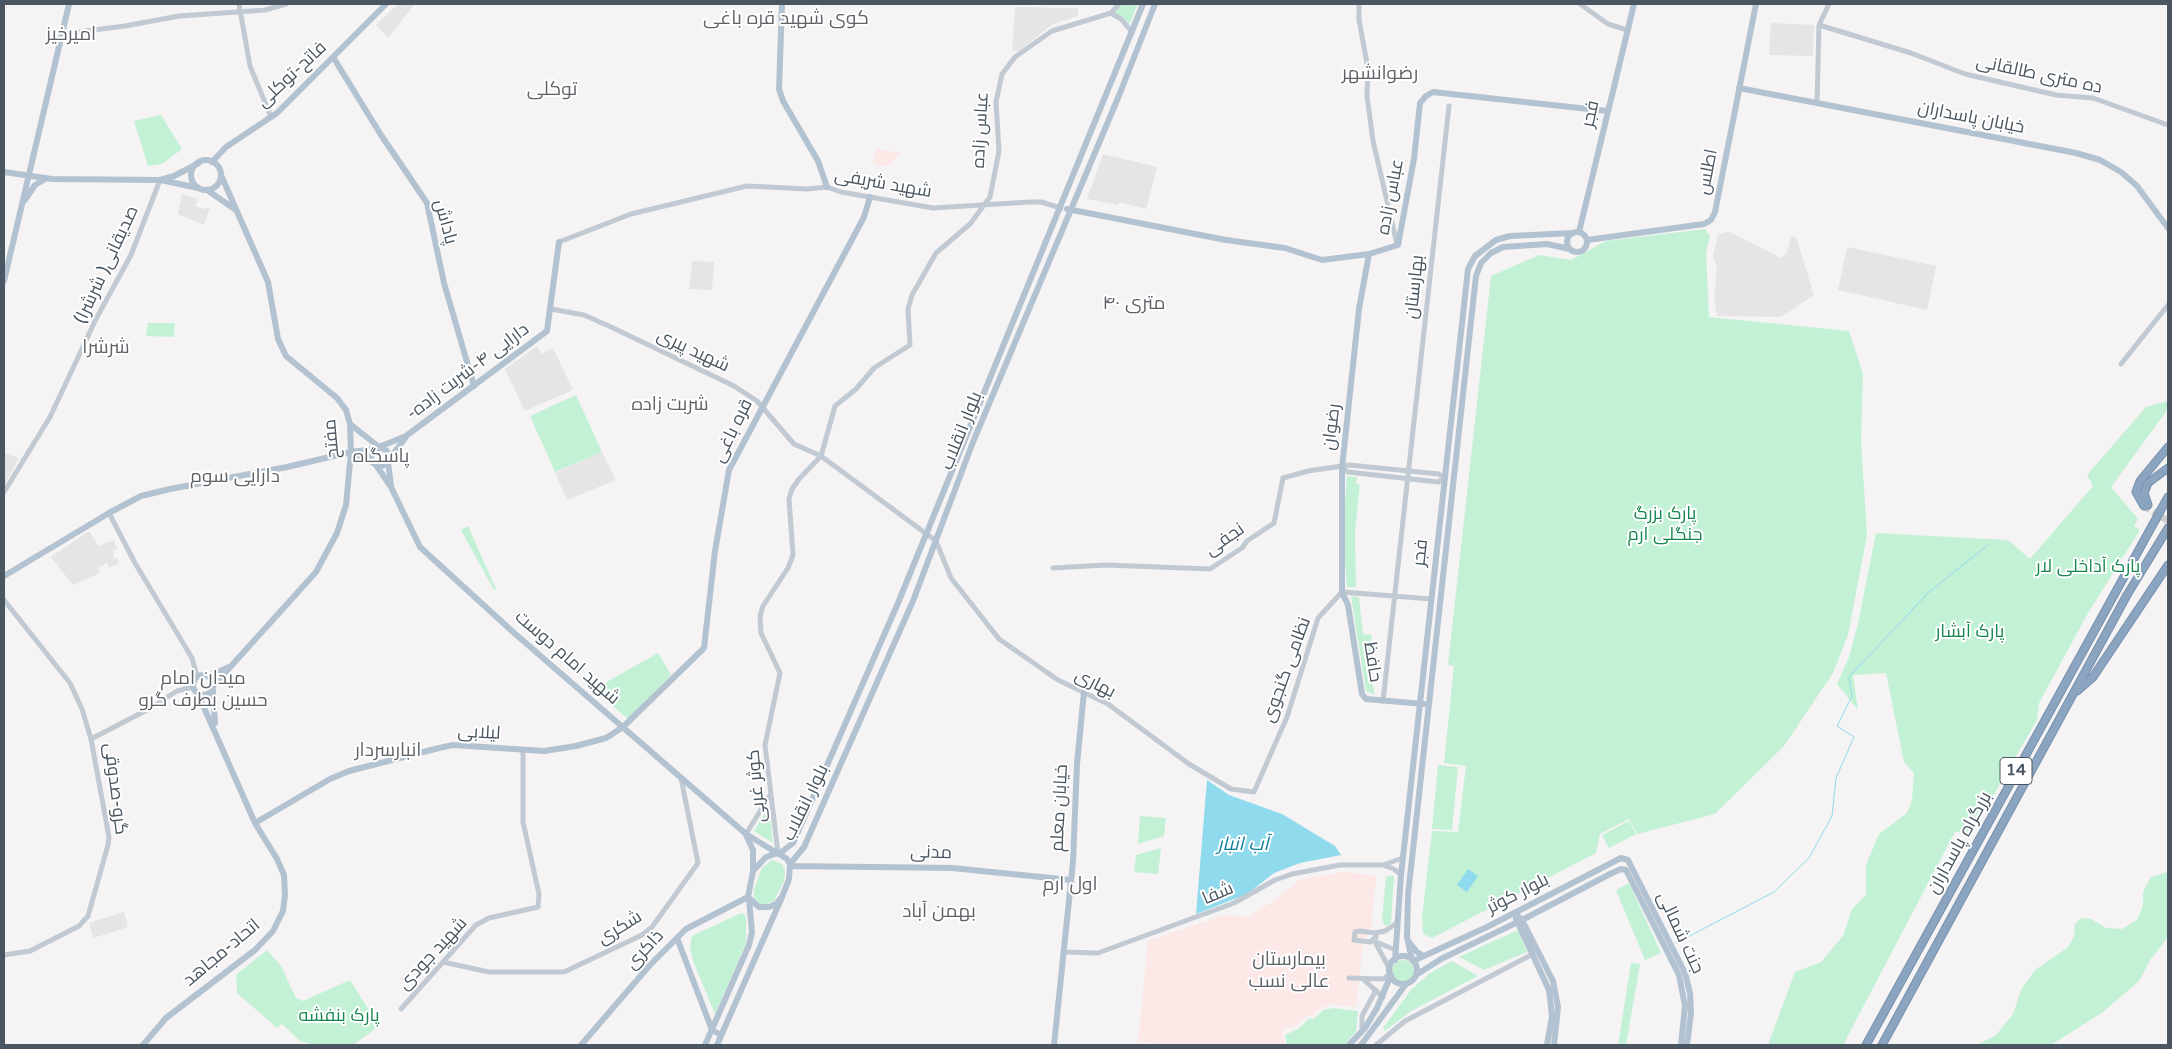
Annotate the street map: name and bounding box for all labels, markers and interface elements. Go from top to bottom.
district label: کوی شهید قره باغی [703,8,869,30]
district label: امیرخیز [46,24,96,46]
street label: فاتح-توکلی [253,37,331,113]
street label: ده متری طالقانی [1974,51,2104,99]
district label: رضوانشهر [1342,63,1418,85]
district label: توکلی [527,79,577,101]
street label: عباس زاده [968,91,994,169]
street label: خیابان پاسداران [1916,97,2026,139]
street label: فجر [1578,98,1604,130]
street label: اطلس [1693,147,1723,197]
street label: عباس زاده [1373,157,1409,237]
street label: شهید شریفى [833,165,933,203]
street label: پاداش [429,197,461,247]
street label: (شرشرا )صدیقانی [70,203,144,327]
street label: بهارستان [1401,254,1429,320]
district label: ۴۰ متری [1103,293,1165,315]
street label: -دارایی ۴-شربت زاده [402,319,534,425]
street label: شهید پیری [653,325,733,377]
district label: شرشرا [82,337,130,359]
street label: بلوار انقلاب [937,389,987,473]
district label: شربت زاده [631,394,709,416]
street label: قره باغی [708,396,758,466]
street label: رضوان [1318,402,1346,452]
street label: مفتح [320,418,344,460]
district label: پاسگاه [353,446,409,468]
district label: دارایی سوم [190,466,280,488]
park label: پارک بزرگ جنگلی ارم [1628,503,1702,546]
street label: نجفی [1201,519,1249,561]
street label: فجر [1409,538,1433,568]
park label: پارک آداخلی لار [2036,556,2140,578]
street label: شهید امام دوست [510,607,624,709]
street label: نظامی گنجوی [1258,614,1316,726]
park label: پارک آبشار [1936,621,2004,643]
street label: حافظ [1358,640,1386,684]
street label: بهاری [1071,665,1119,703]
district label: میدان امام حسین بطرف گرو [138,668,268,712]
street label: لیلابی [457,721,501,745]
district label: انبارسردار [355,740,421,762]
street label: گرو-صدوقی [99,742,131,836]
street label: کوثر غربی [743,749,771,823]
road number: 14 [2000,758,2032,784]
street label: بلوار انقلاب [778,761,834,845]
street label: خیابان معلم [1047,764,1073,852]
street label: بزرگراه پاسداران [1923,788,1997,898]
water label: آب انبار [1217,834,1269,856]
street label: مدنی [910,841,952,865]
street label: بلوار کوثر [1483,869,1553,919]
district label: اول ارم [1042,874,1098,896]
street label: شفا [1199,878,1237,910]
street label: جنت شمالی [1652,889,1708,977]
district label: بهمن آباد [902,901,976,923]
street label: شکری [594,906,646,950]
street label: شهید جودی [394,913,472,995]
street label: اتحاد-مجاهد [179,915,265,991]
street label: ذاکری [621,926,669,974]
district label: بیمارستان عالی نسب [1249,949,1329,993]
park label: پارک بنفشه [298,1005,380,1027]

